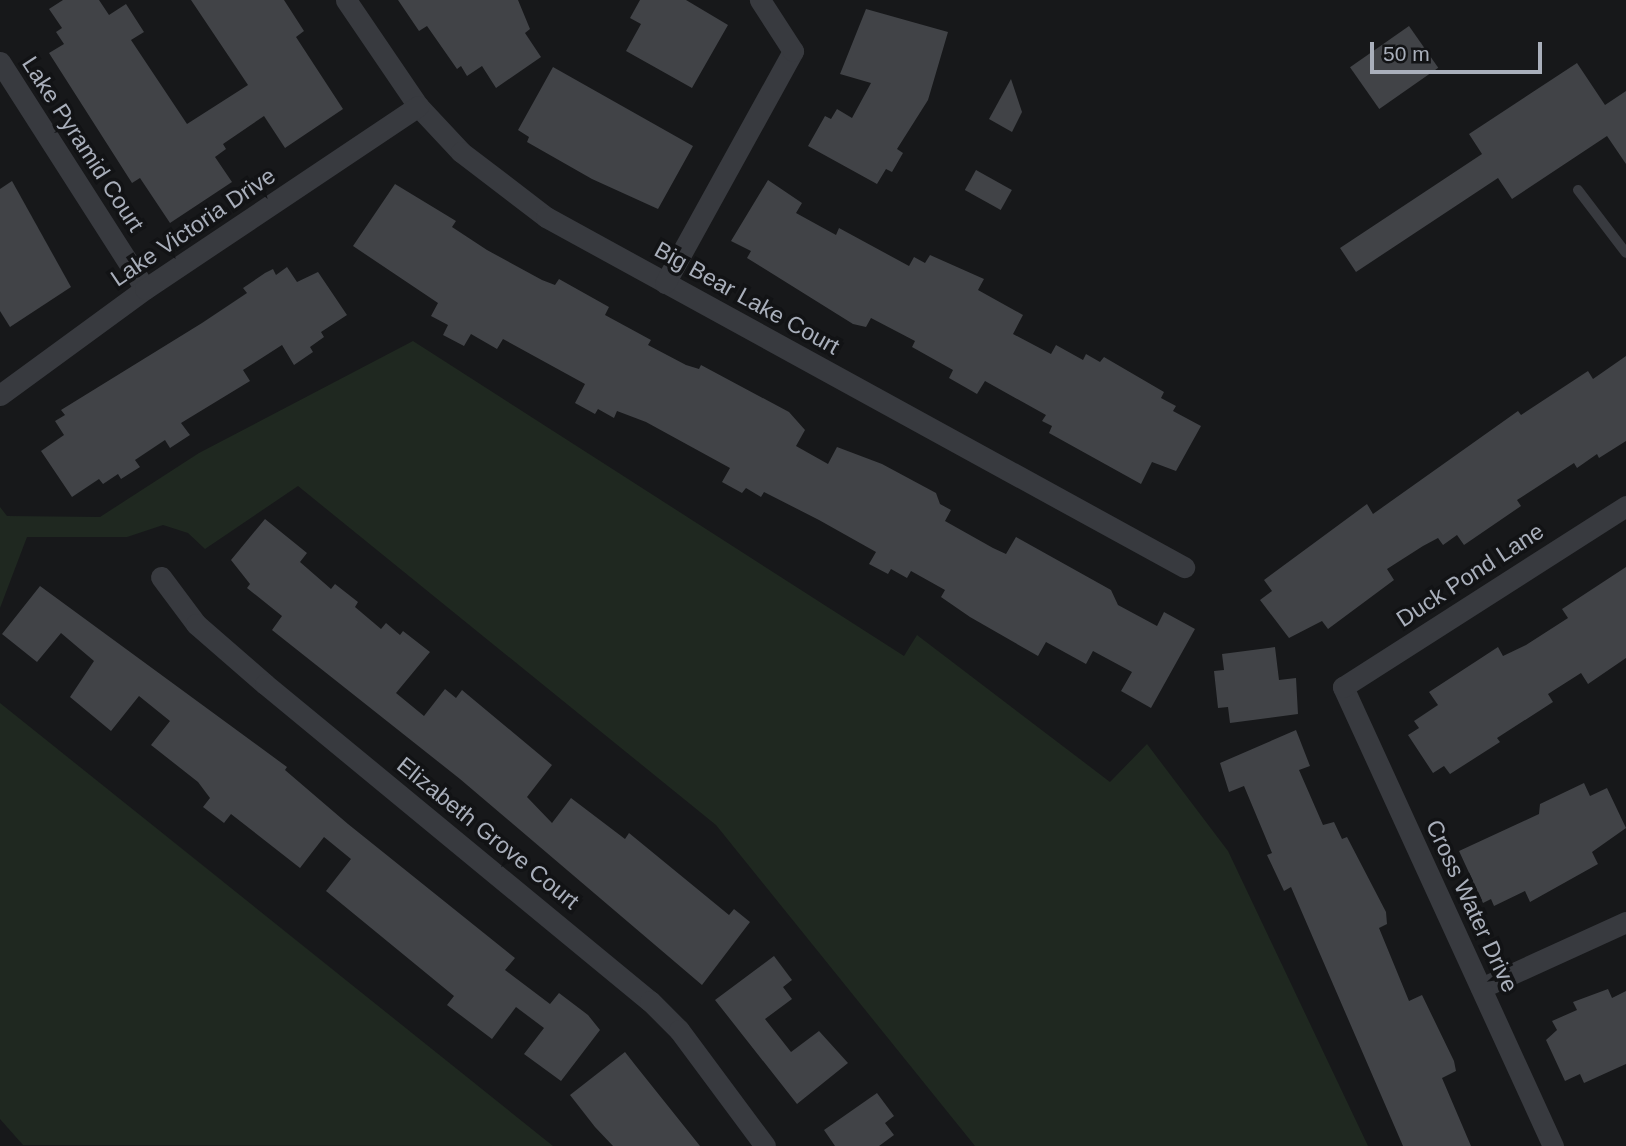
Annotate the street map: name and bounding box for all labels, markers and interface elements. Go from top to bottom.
scale bar [1374,28,1546,72]
text: 50 m [1383,42,1430,65]
street label: Lake Pyramid Court [16,51,150,237]
street label: Lake Victoria Drive [105,162,281,292]
street label: Big Bear Lake Court [650,236,844,360]
street label: Duck Pond Lane [1391,517,1549,633]
street label: Elizabeth Grove Court [391,751,585,915]
street label: Cross Water Drive [1420,815,1524,997]

